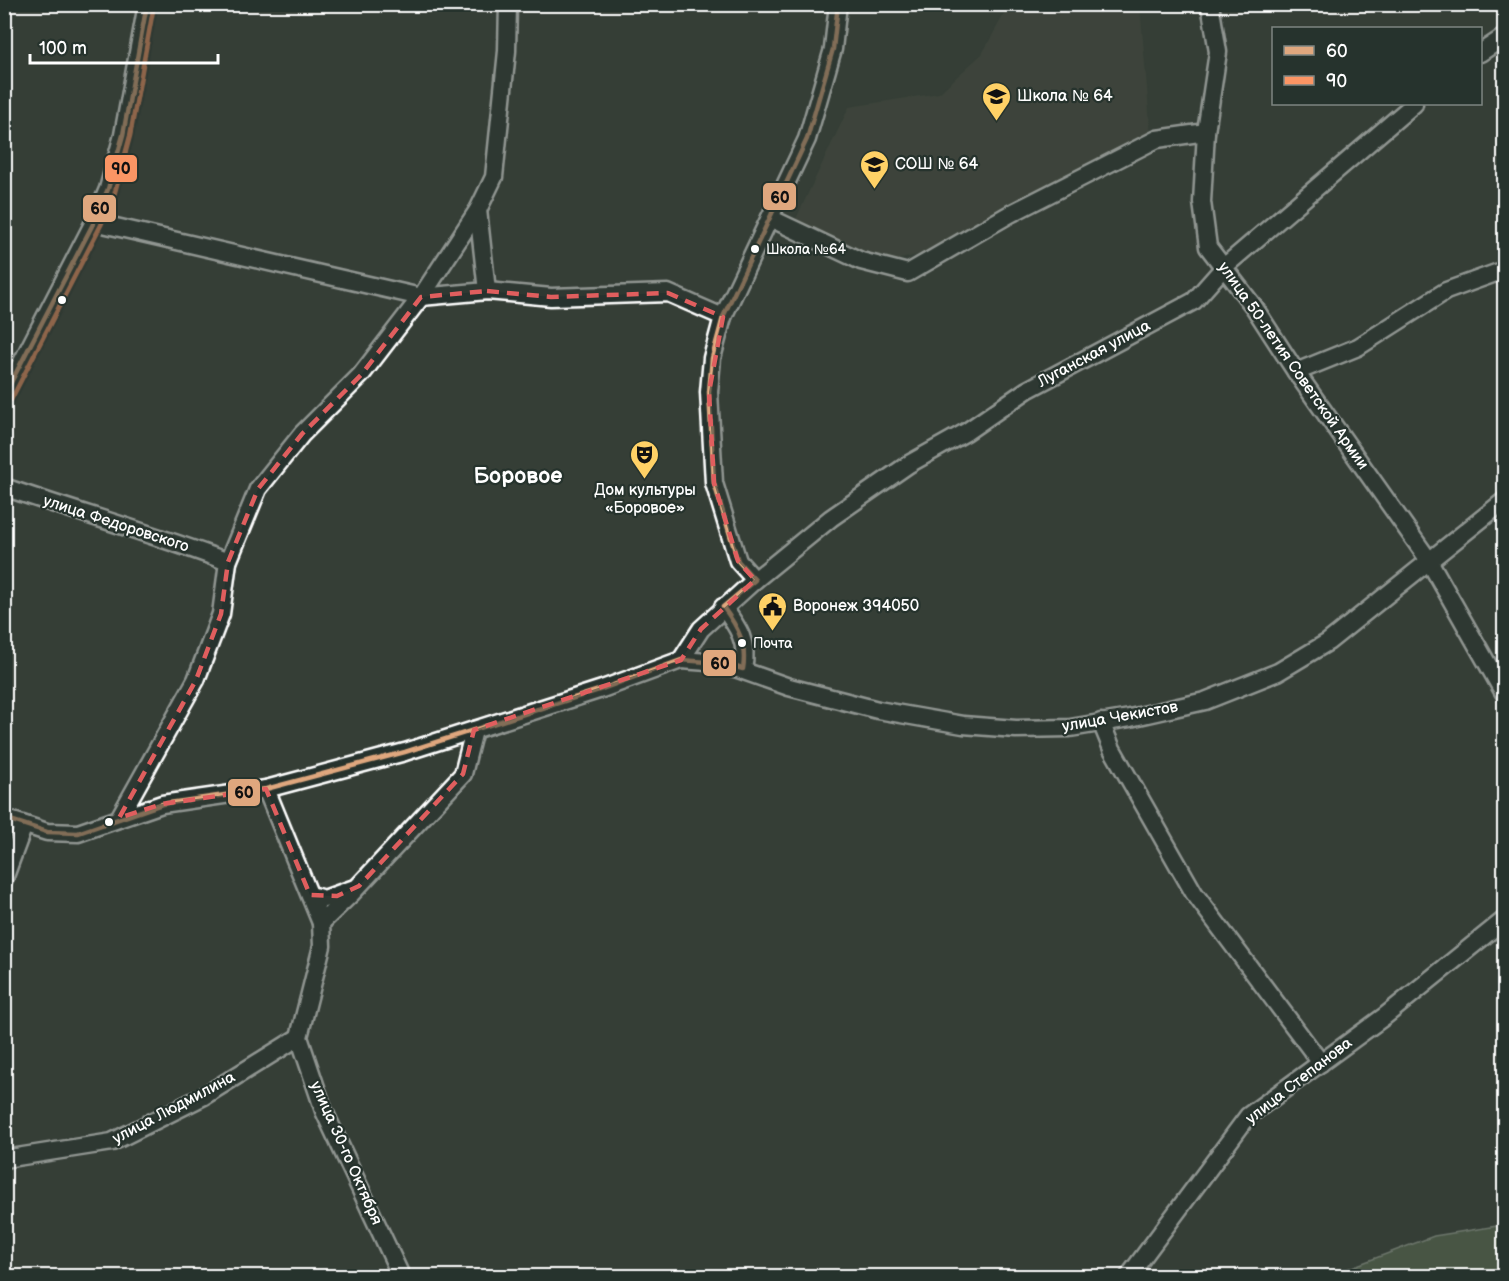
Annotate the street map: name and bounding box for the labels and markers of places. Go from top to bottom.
school or university icon: Школа № 64 [980,80,1012,122]
place label: Школа № 64 [1017,87,1113,106]
school or university icon: СОШ № 64 [858,148,890,190]
place label: СОШ № 64 [895,155,978,174]
place label: Школа №64 [766,241,847,258]
marker: Школа №64 [749,243,761,255]
unlabelled marker [56,294,68,306]
theatre icon: Дом культуры «Боровое» [629,438,661,480]
place label: Дом культуры «Боровое» [594,481,696,518]
public building icon: Воронеж 394050 [756,590,788,632]
place label: Воронеж 394050 [793,597,919,616]
place label: Почта [753,635,793,652]
marker: Почта [736,637,748,649]
unlabelled marker [103,816,115,828]

